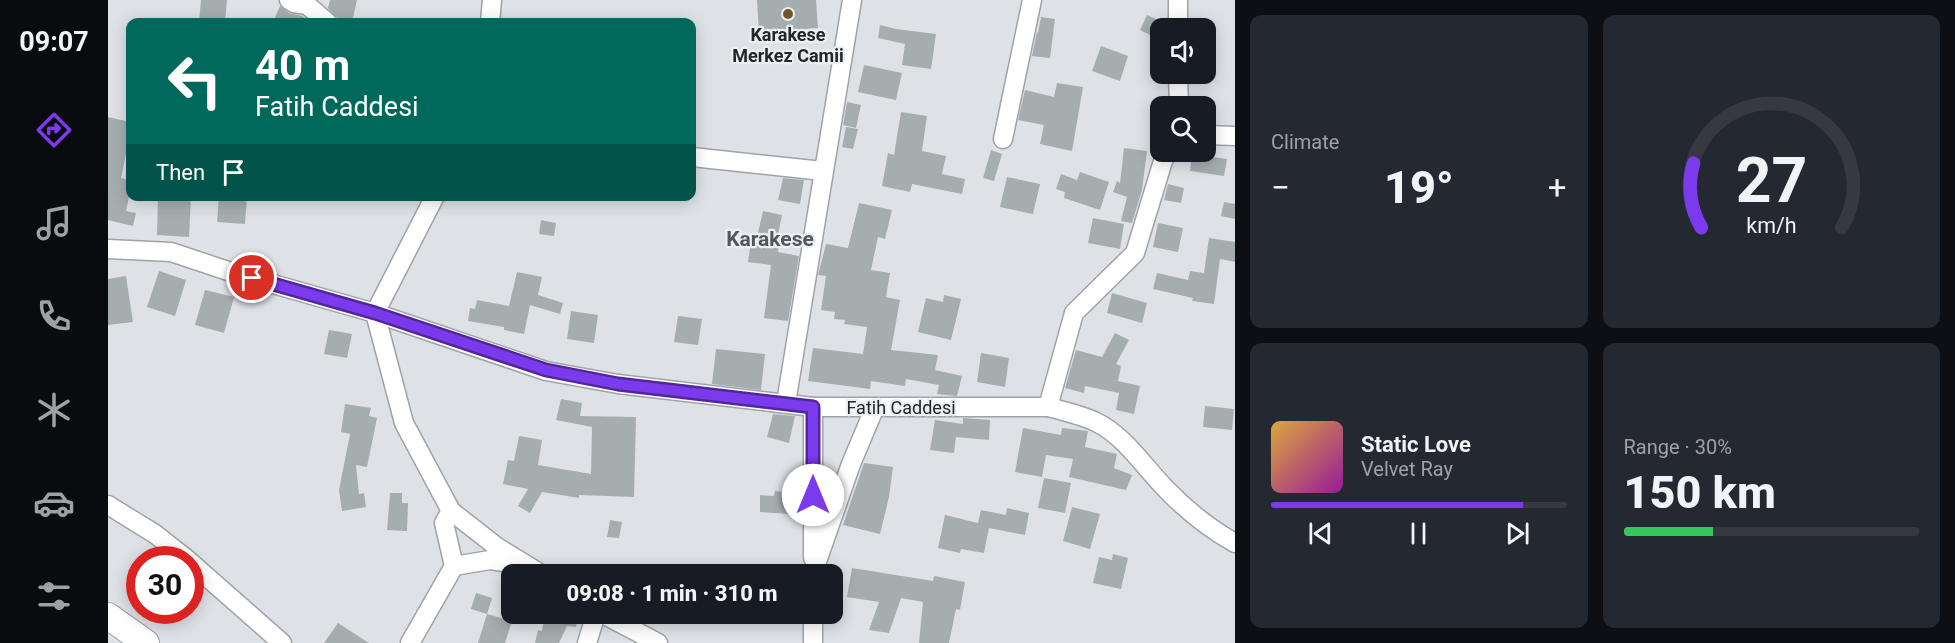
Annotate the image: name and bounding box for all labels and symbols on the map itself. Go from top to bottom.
marker: Karakese Merkez Camii [781,7,795,21]
place label: Karakese Merkez Camii [732,24,844,66]
district label: Karakese [726,227,814,251]
pin [226,252,277,303]
street label: Fatih Caddesi [846,397,956,418]
position arrow [781,463,845,527]
speed limit sign: 30 [126,546,204,624]

